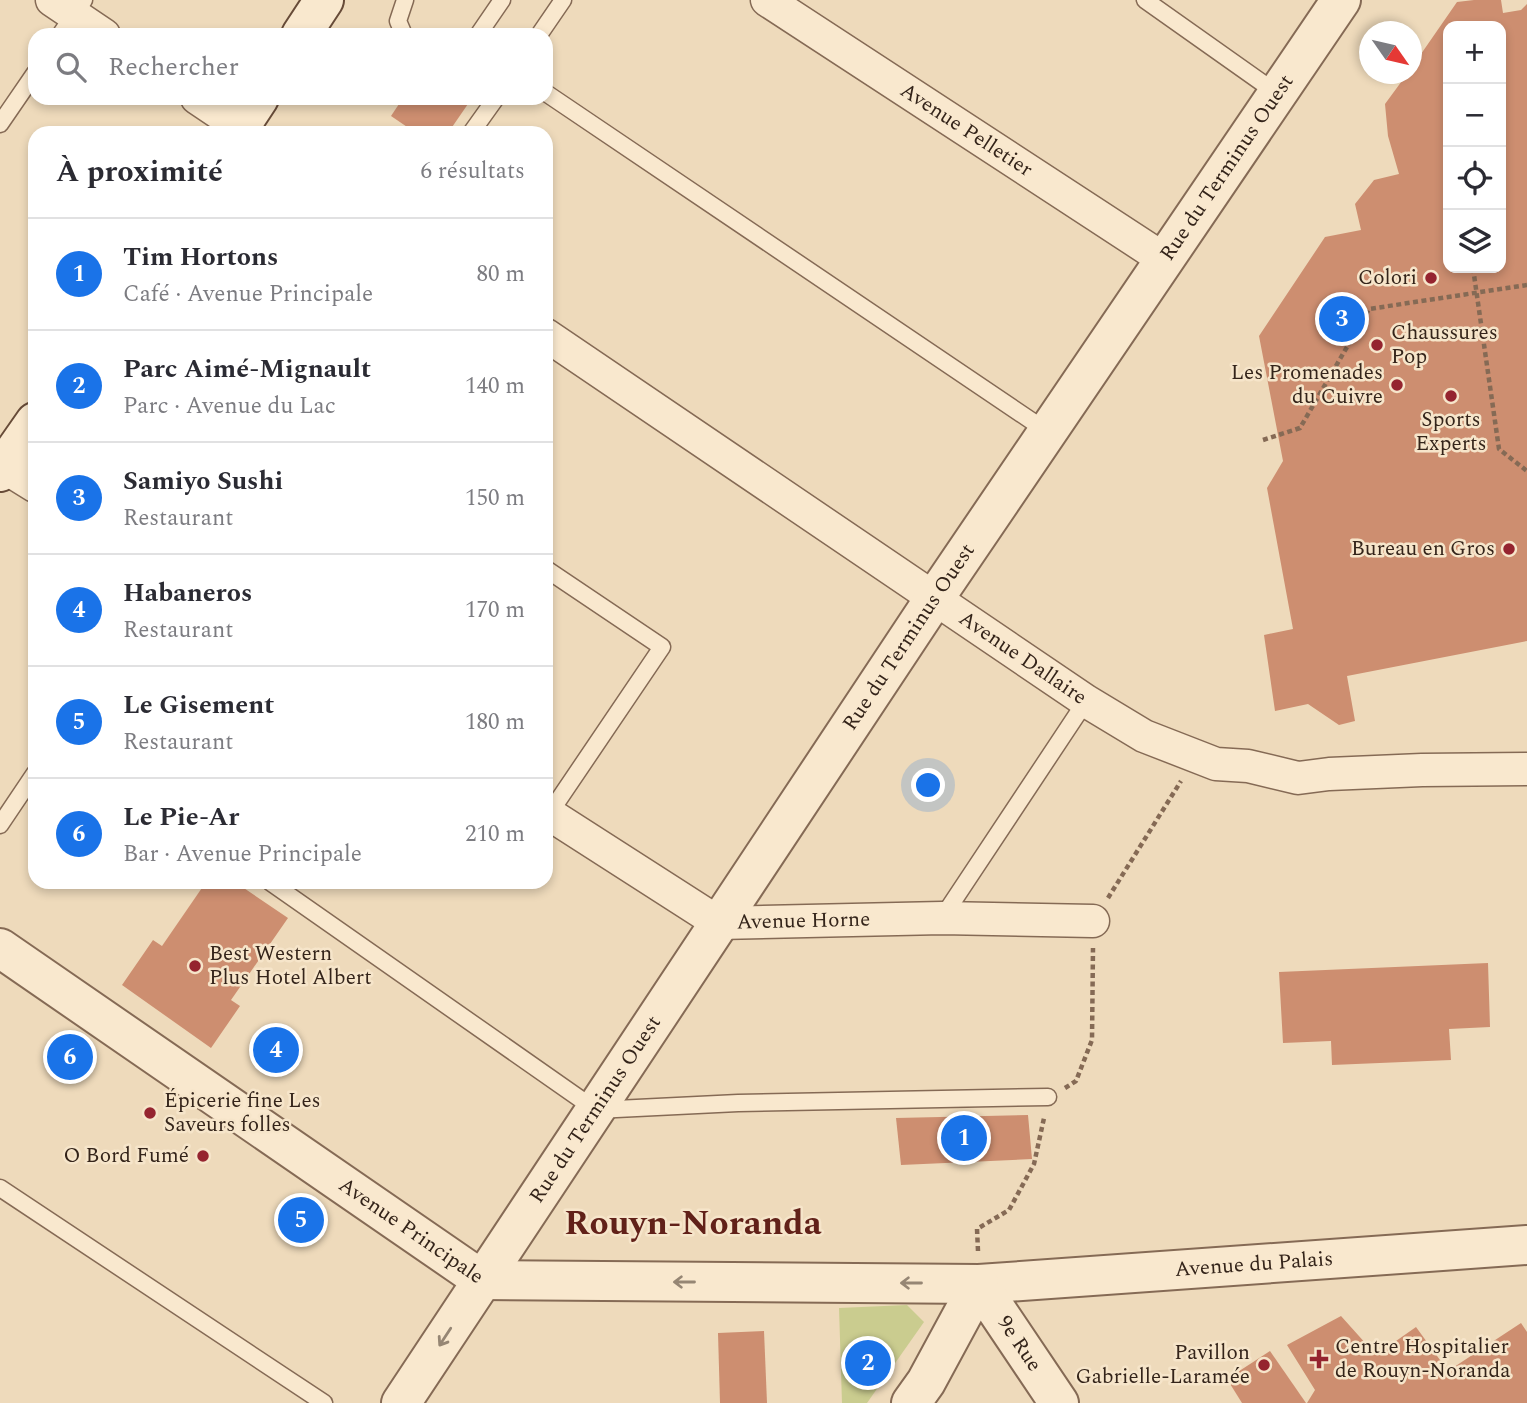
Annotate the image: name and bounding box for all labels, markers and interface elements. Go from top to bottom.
north arrow [1359,21,1422,84]
map controls [1443,21,1506,273]
button: + [1443,21,1506,84]
search box [28,28,553,105]
text: Rechercher [108,47,239,87]
icon: search [52,48,90,86]
street label: Rue du Terminus Ouest [1152,68,1302,268]
street label: Avenue Pelletier [894,75,1039,185]
button: − [1443,84,1506,147]
button: locate [1443,147,1506,210]
text: À proximité [56,149,223,195]
text: 6 résultats [420,154,525,189]
button: layers [1443,210,1506,273]
text: Tim Hortons [123,237,278,277]
text: 1 [73,257,85,292]
text: 80 m [476,257,525,292]
place label: Colori [1358,262,1417,294]
marker: Colori [1423,270,1439,286]
text: Café · Avenue Principale [123,277,373,312]
pin: 3 [1319,293,1365,345]
place label: Chaussures Pop [1391,317,1498,373]
marker: Chaussures Pop [1369,337,1385,353]
text: Parc Aimé-Mignault [123,349,371,389]
place label: Les Promenades du Cuivre [1231,357,1383,413]
text: 2 [73,369,85,404]
text: 140 m [465,369,525,404]
marker: Les Promenades du Cuivre [1389,377,1405,393]
marker: Sports Experts [1443,388,1459,404]
text: Parc · Avenue du Lac [123,389,336,424]
place label: Sports Experts [1415,404,1487,460]
text: Samiyo Sushi [123,461,283,501]
text: 3 [73,481,85,516]
text: 150 m [465,481,525,516]
text: Restaurant [123,501,233,536]
place label: Bureau en Gros [1351,533,1495,565]
street label: Rue du Terminus Ouest [835,537,983,737]
marker: Bureau en Gros [1501,541,1517,557]
text: Habaneros [123,573,252,613]
text: 4 [73,593,85,628]
text: 170 m [465,593,525,628]
street label: Avenue Dallaire [952,603,1093,713]
text: Restaurant [123,613,233,648]
text: Le Gisement [123,685,274,725]
text: 5 [73,705,85,740]
text: 180 m [465,705,525,740]
text: Restaurant [123,725,233,760]
your location [911,768,945,802]
text: Le Pie-Ar [123,797,239,837]
text: 6 [73,817,85,852]
text: 210 m [465,817,525,852]
text: Bar · Avenue Principale [123,837,362,872]
street label: Avenue Horne [736,904,871,939]
place label: Best Western Plus Hotel Albert [209,938,372,994]
marker: Best Western Plus Hotel Albert [187,958,203,974]
street label: Rue du Terminus Ouest [521,1009,670,1210]
pin: 4 [253,1024,299,1076]
pin: 6 [47,1031,93,1083]
place label: Épicerie fine Les Saveurs folles [164,1085,321,1141]
marker: Épicerie fine Les Saveurs folles [142,1105,158,1121]
pin: 1 [941,1112,987,1164]
place label: O Bord Fumé [63,1140,189,1172]
marker: O Bord Fumé [195,1148,211,1164]
street label: Avenue Principale [332,1170,490,1293]
pin: 5 [278,1194,324,1246]
district label: Rouyn-Noranda [564,1197,822,1250]
street label: Avenue du Palais [1174,1243,1334,1286]
one-way arrow [672,1275,695,1288]
one-way arrow [900,1276,923,1290]
street label: 9e Rue [989,1309,1050,1378]
one-way arrow [437,1327,452,1346]
place label: Centre Hospitalier de Rouyn-Noranda [1335,1331,1511,1387]
pin: 2 [845,1337,891,1389]
place label: Pavillon Gabrielle-Laramée [1076,1337,1250,1393]
marker: Centre Hospitalier de Rouyn-Noranda [1309,1349,1329,1369]
marker: Pavillon Gabrielle-Laramée [1256,1357,1272,1373]

